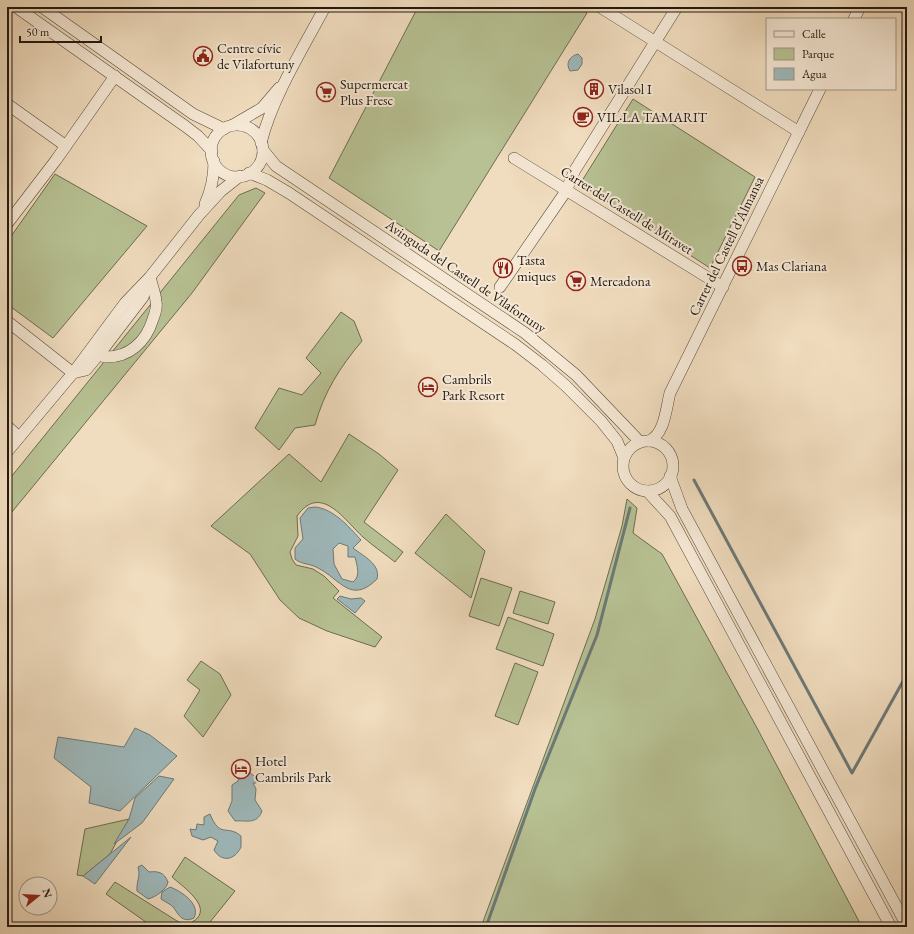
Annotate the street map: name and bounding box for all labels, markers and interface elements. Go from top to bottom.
scale bar [20,18,101,44]
legend [766,18,896,90]
text: 50 m [26,24,50,40]
text: Calle [802,26,826,42]
place label: Centre cívic de Vilafortuny [217,39,295,73]
public building icon: Centre cívic de Vilafortuny [192,45,214,67]
text: Parque [802,46,834,62]
text: Agua [801,66,827,82]
place label: Supermercat Plus Fresc [340,75,408,109]
building icon: Vilasol I [583,78,605,100]
place label: Vilasol I [608,80,652,98]
supermarket icon: Supermercat Plus Fresc [315,81,337,103]
cafe icon: VIL·LA TAMARIT [572,106,594,128]
place label: VIL·LA TAMARIT [597,108,708,126]
street label: Carrer del Castell de Miravet [557,162,697,258]
street label: Carrer del Castell d'Almansa [684,173,768,319]
street label: Avinguda del Castell de Vilafortuny [381,215,551,337]
place label: Tasta miques [517,251,556,285]
bus stop icon: Mas Clariana [731,255,753,277]
restaurant icon: Tasta miques [492,257,514,279]
place label: Mas Clariana [756,257,827,275]
supermarket icon: Mercadona [565,270,587,292]
place label: Mercadona [590,272,651,290]
place label: Cambrils Park Resort [442,370,505,404]
hotel icon: Cambrils Park Resort [417,376,439,398]
place label: Hotel Cambrils Park [255,752,332,786]
hotel icon: Hotel Cambrils Park [230,758,252,780]
north arrow [18,876,58,916]
text: N [39,887,56,899]

